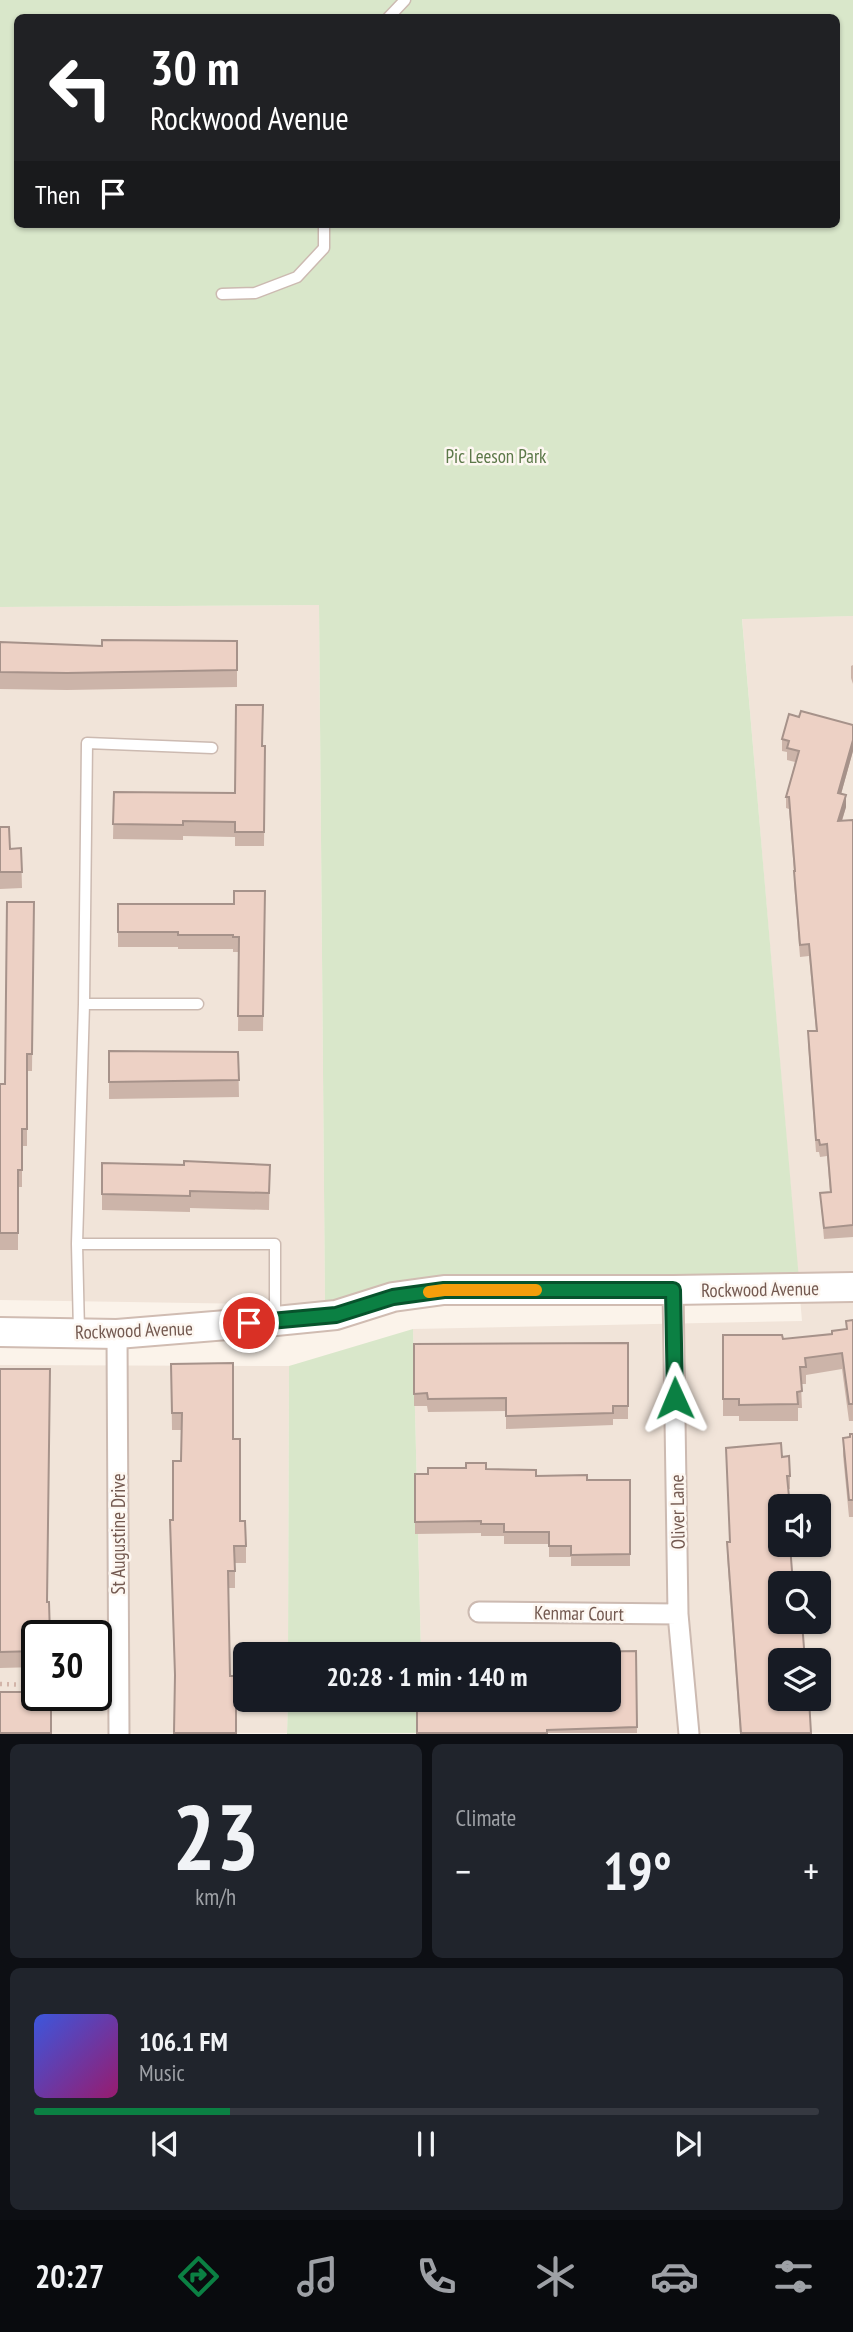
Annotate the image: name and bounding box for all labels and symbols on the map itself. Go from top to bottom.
park label: Pic Leeson Park [446,444,547,468]
street label: Rockwood Avenue [701,1276,819,1302]
pin [219,1293,279,1353]
street label: Rockwood Avenue [75,1316,194,1344]
position arrow [638,1361,712,1435]
street label: St Augustine Drive [106,1473,130,1595]
street label: Oliver Lane [664,1474,690,1550]
street label: Kenmar Court [534,1600,625,1626]
speed limit sign: 30 [21,1620,112,1711]

